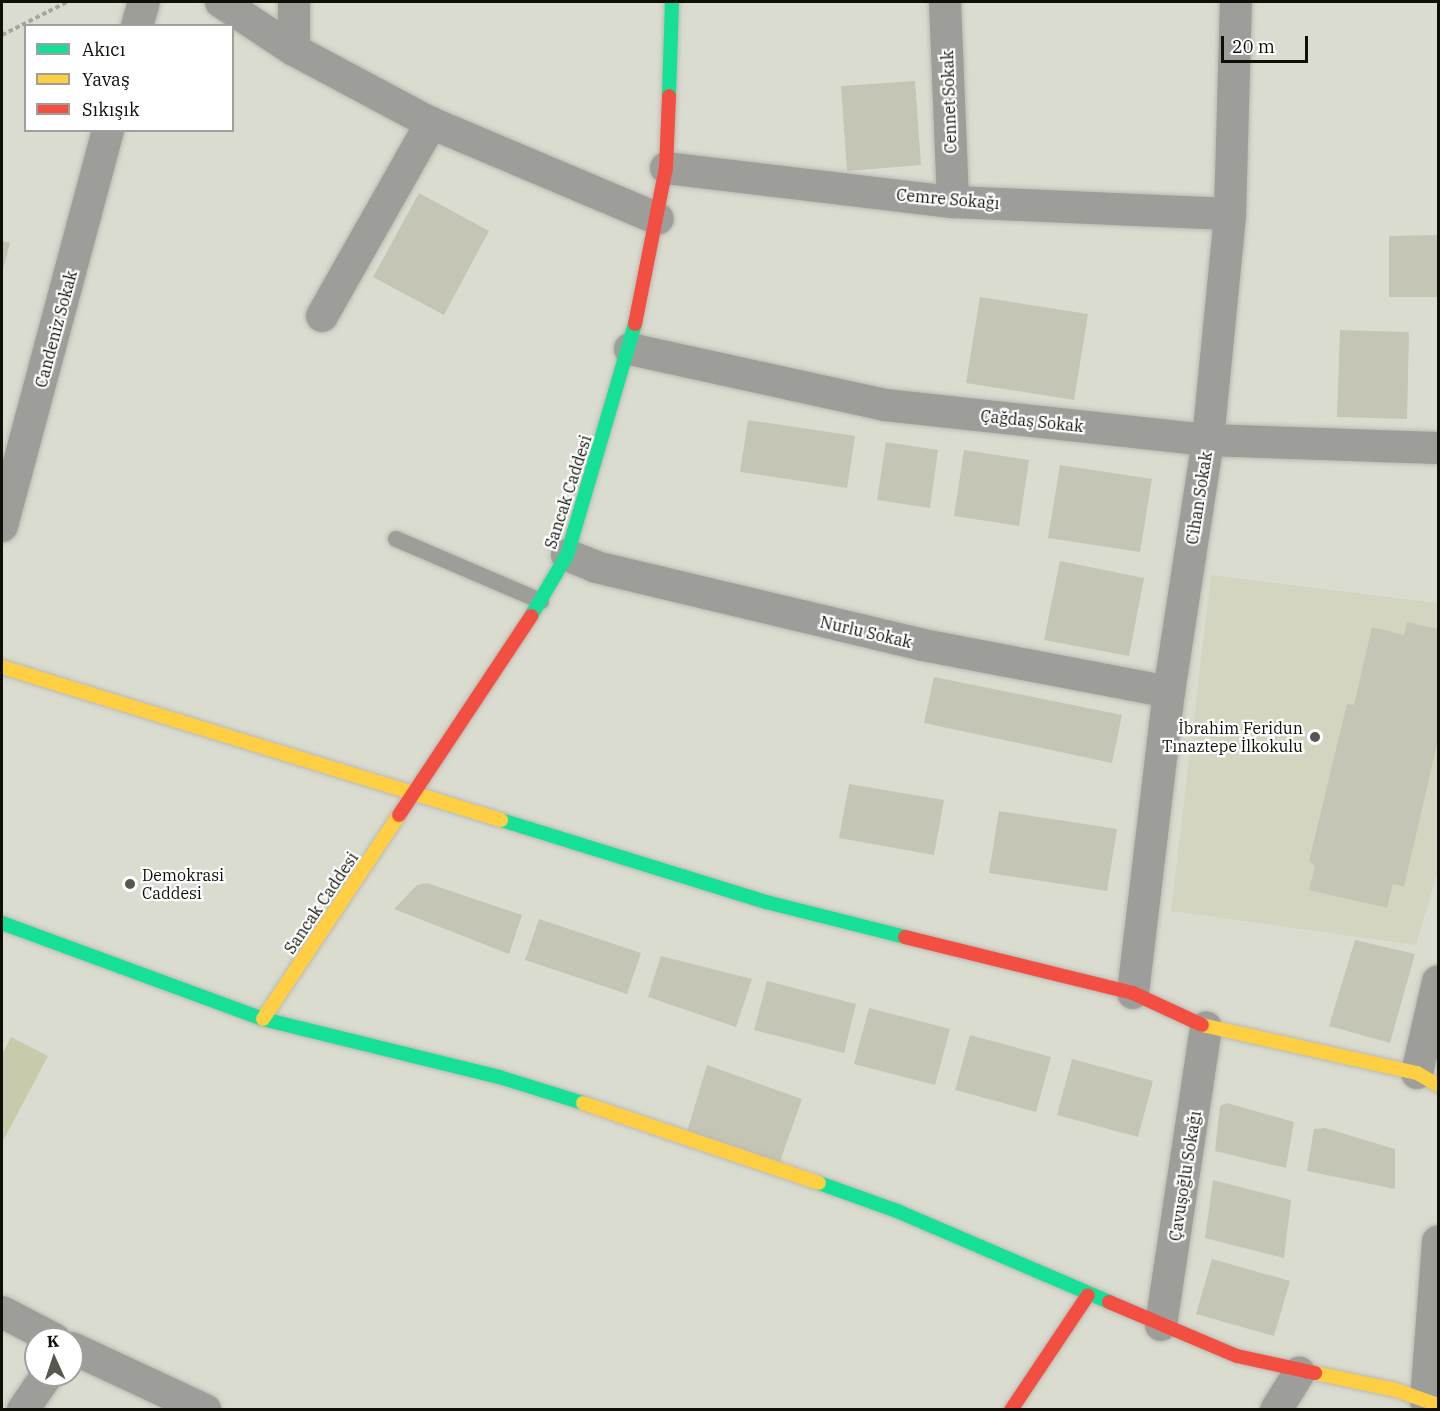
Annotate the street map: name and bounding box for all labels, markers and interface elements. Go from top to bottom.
legend [24,24,234,132]
scale bar [1224,24,1311,62]
text: 20 m [1232,35,1275,58]
text: Akıcı [82,38,125,61]
street label: Cennet Sokak [938,50,960,154]
text: Yavaş [82,68,130,91]
text: Sıkışık [82,98,139,121]
street label: Cemre Sokağı [896,185,1000,213]
street label: Candeniz Sokak [31,268,81,390]
street label: Çağdaş Sokak [980,406,1084,436]
street label: Sancak Caddesi [541,433,595,551]
street label: Cihan Sokak [1182,450,1216,546]
street label: Nurlu Sokak [818,612,914,652]
place label: İbrahim Feridun Tınaztepe İlkokulu [1162,718,1303,756]
marker: İbrahim Feridun Tınaztepe İlkokulu [1308,730,1322,744]
street label: Sancak Caddesi [280,849,362,957]
place label: Demokrasi Caddesi [142,865,224,903]
marker: Demokrasi Caddesi [123,877,137,891]
street label: Çavuşoğlu Sokağı [1165,1110,1205,1242]
north arrow [24,1327,84,1387]
text: K [47,1331,60,1351]

